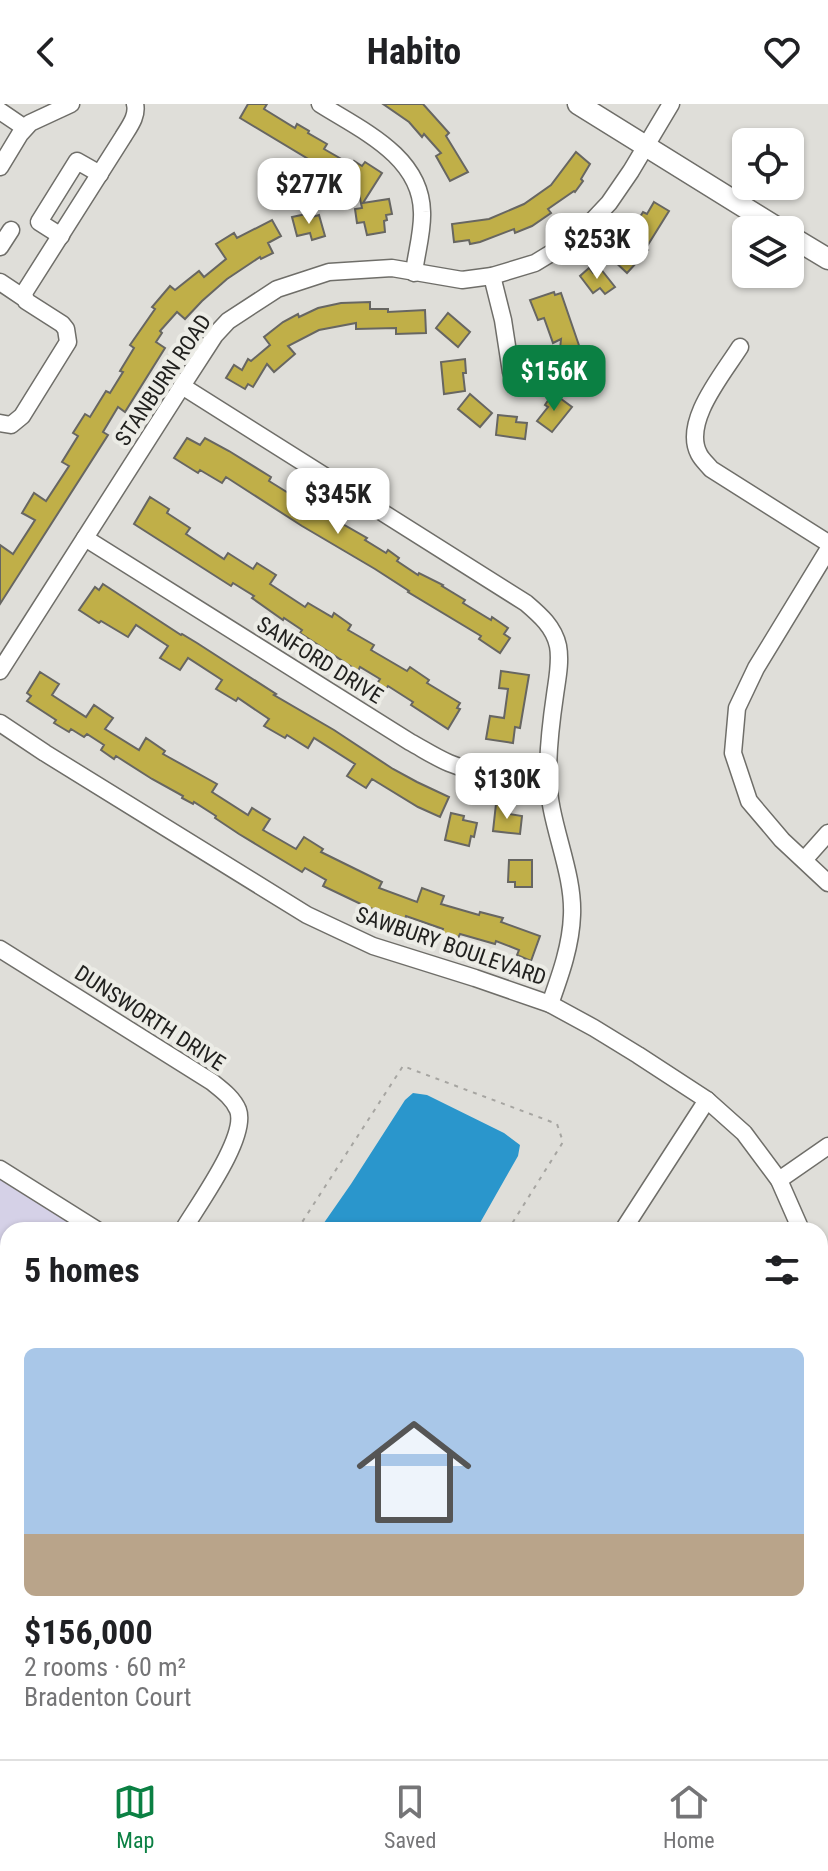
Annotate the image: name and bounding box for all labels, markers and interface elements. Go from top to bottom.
icon: back [24,30,68,74]
icon: heart [760,30,804,74]
text: Habito [367,31,461,73]
map controls [732,128,804,288]
button: locate [732,128,804,200]
pin: $277K [253,158,365,226]
text: $277K [276,169,342,199]
pin: $253K [541,213,653,281]
button: layers [732,216,804,288]
text: $253K [564,224,630,254]
street label: STANBURN ROAD [110,310,216,450]
pin: $156K [498,345,610,413]
text: $156K [521,356,587,386]
pin: $345K [282,468,394,536]
text: $345K [305,479,371,509]
street label: SANFORD DRIVE [252,611,388,709]
pin: $130K [451,753,563,821]
text: $130K [474,764,540,794]
street label: SAWBURY BOULEVARD [353,902,549,990]
street label: DUNSWORTH DRIVE [70,960,230,1076]
icon: filters [760,1248,804,1292]
text: 5 homes [24,1250,140,1290]
icon: home [342,1400,486,1544]
text: $156,000 [24,1612,153,1652]
text: 2 rooms · 60 m² [24,1652,186,1682]
text: Bradenton Court [24,1682,191,1712]
tab: Map [113,1780,157,1853]
tab: Saved [384,1780,436,1853]
tab: Home [663,1780,715,1853]

